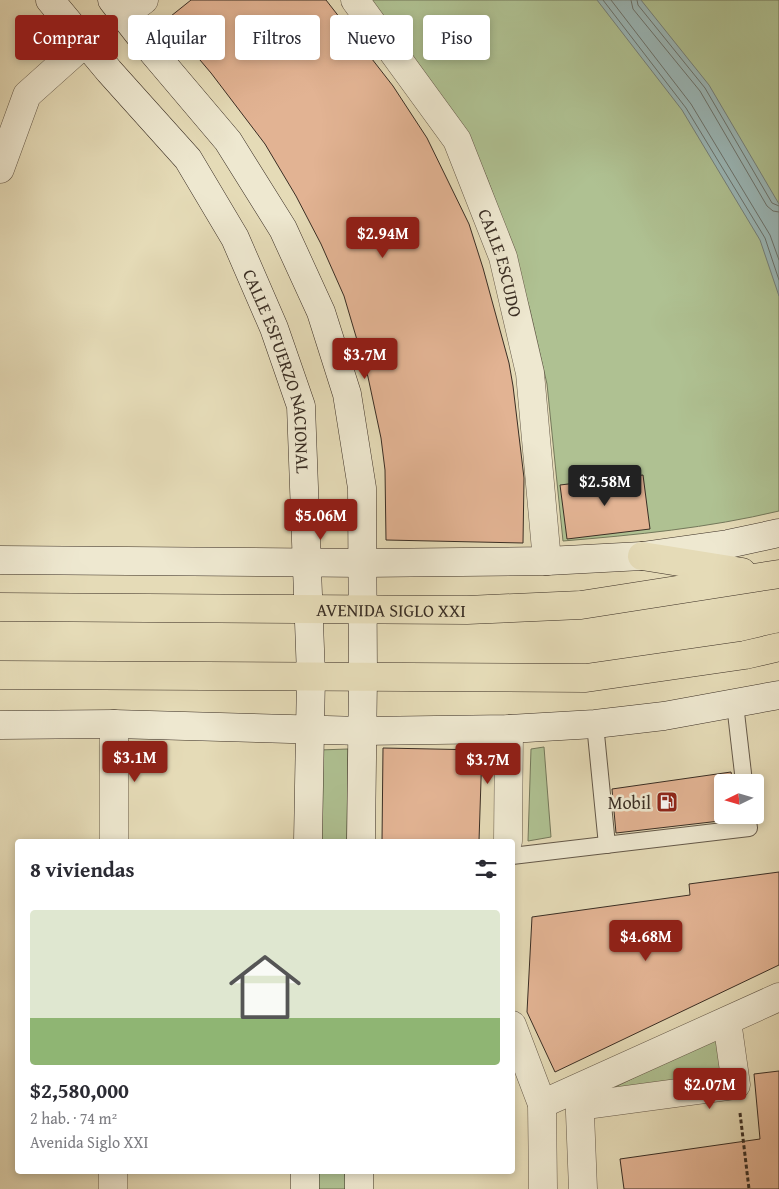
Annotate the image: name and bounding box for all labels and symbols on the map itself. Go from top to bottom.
street label: CALLE ESCUDO [472,205,530,320]
pin: $2.94M [342,216,424,259]
street label: CALLE ESFUERZO NACIONAL [236,265,317,474]
pin: $3.7M [330,338,400,380]
pin: $2.58M [564,464,646,507]
pin: $5.06M [280,498,362,541]
street label: AVENIDA SIGLO XXI [316,596,466,623]
pin: $3.1M [100,740,170,783]
pin: $3.7M [453,742,523,785]
north arrow [714,774,764,824]
place label: Mobil [608,789,651,816]
fuel station icon: Mobil [655,790,679,814]
pin: $4.68M [605,920,687,962]
pin: $2.07M [669,1068,751,1110]

